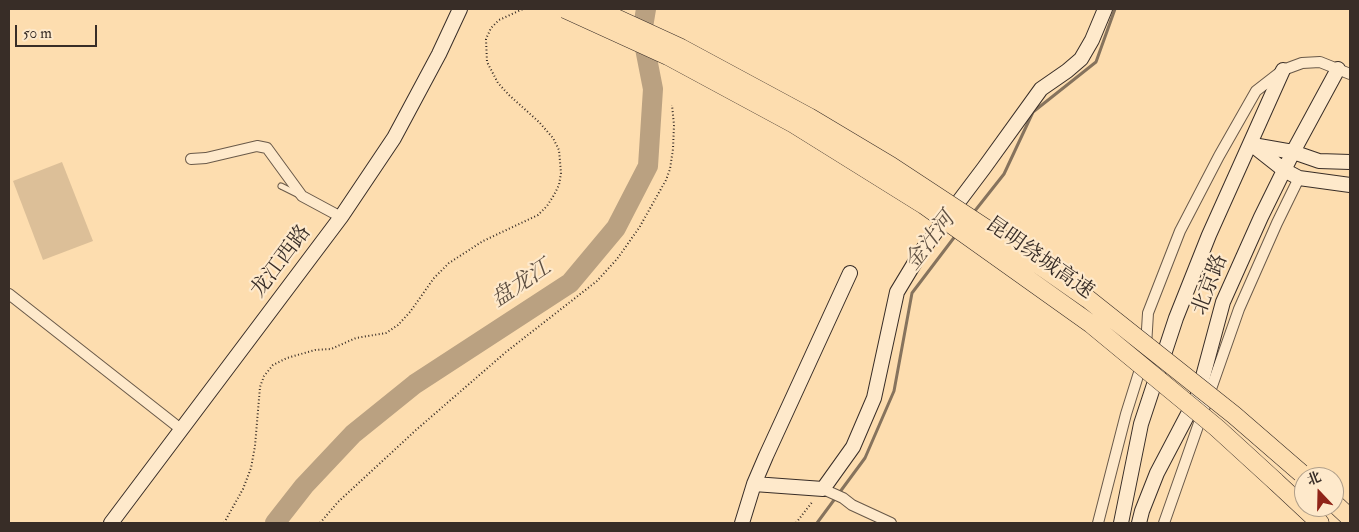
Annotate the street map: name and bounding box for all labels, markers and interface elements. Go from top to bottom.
scale bar [18,15,100,47]
text: 50 m [23,24,52,43]
water label: 金汁河 [900,208,962,276]
street label: 昆明绕城高速 [980,213,1098,305]
street label: 龙江西路 [247,221,317,303]
street label: 北京路 [1188,251,1234,319]
water label: 盘龙江 [487,256,557,314]
north arrow [1294,467,1344,517]
text: 北 [1304,468,1323,489]

